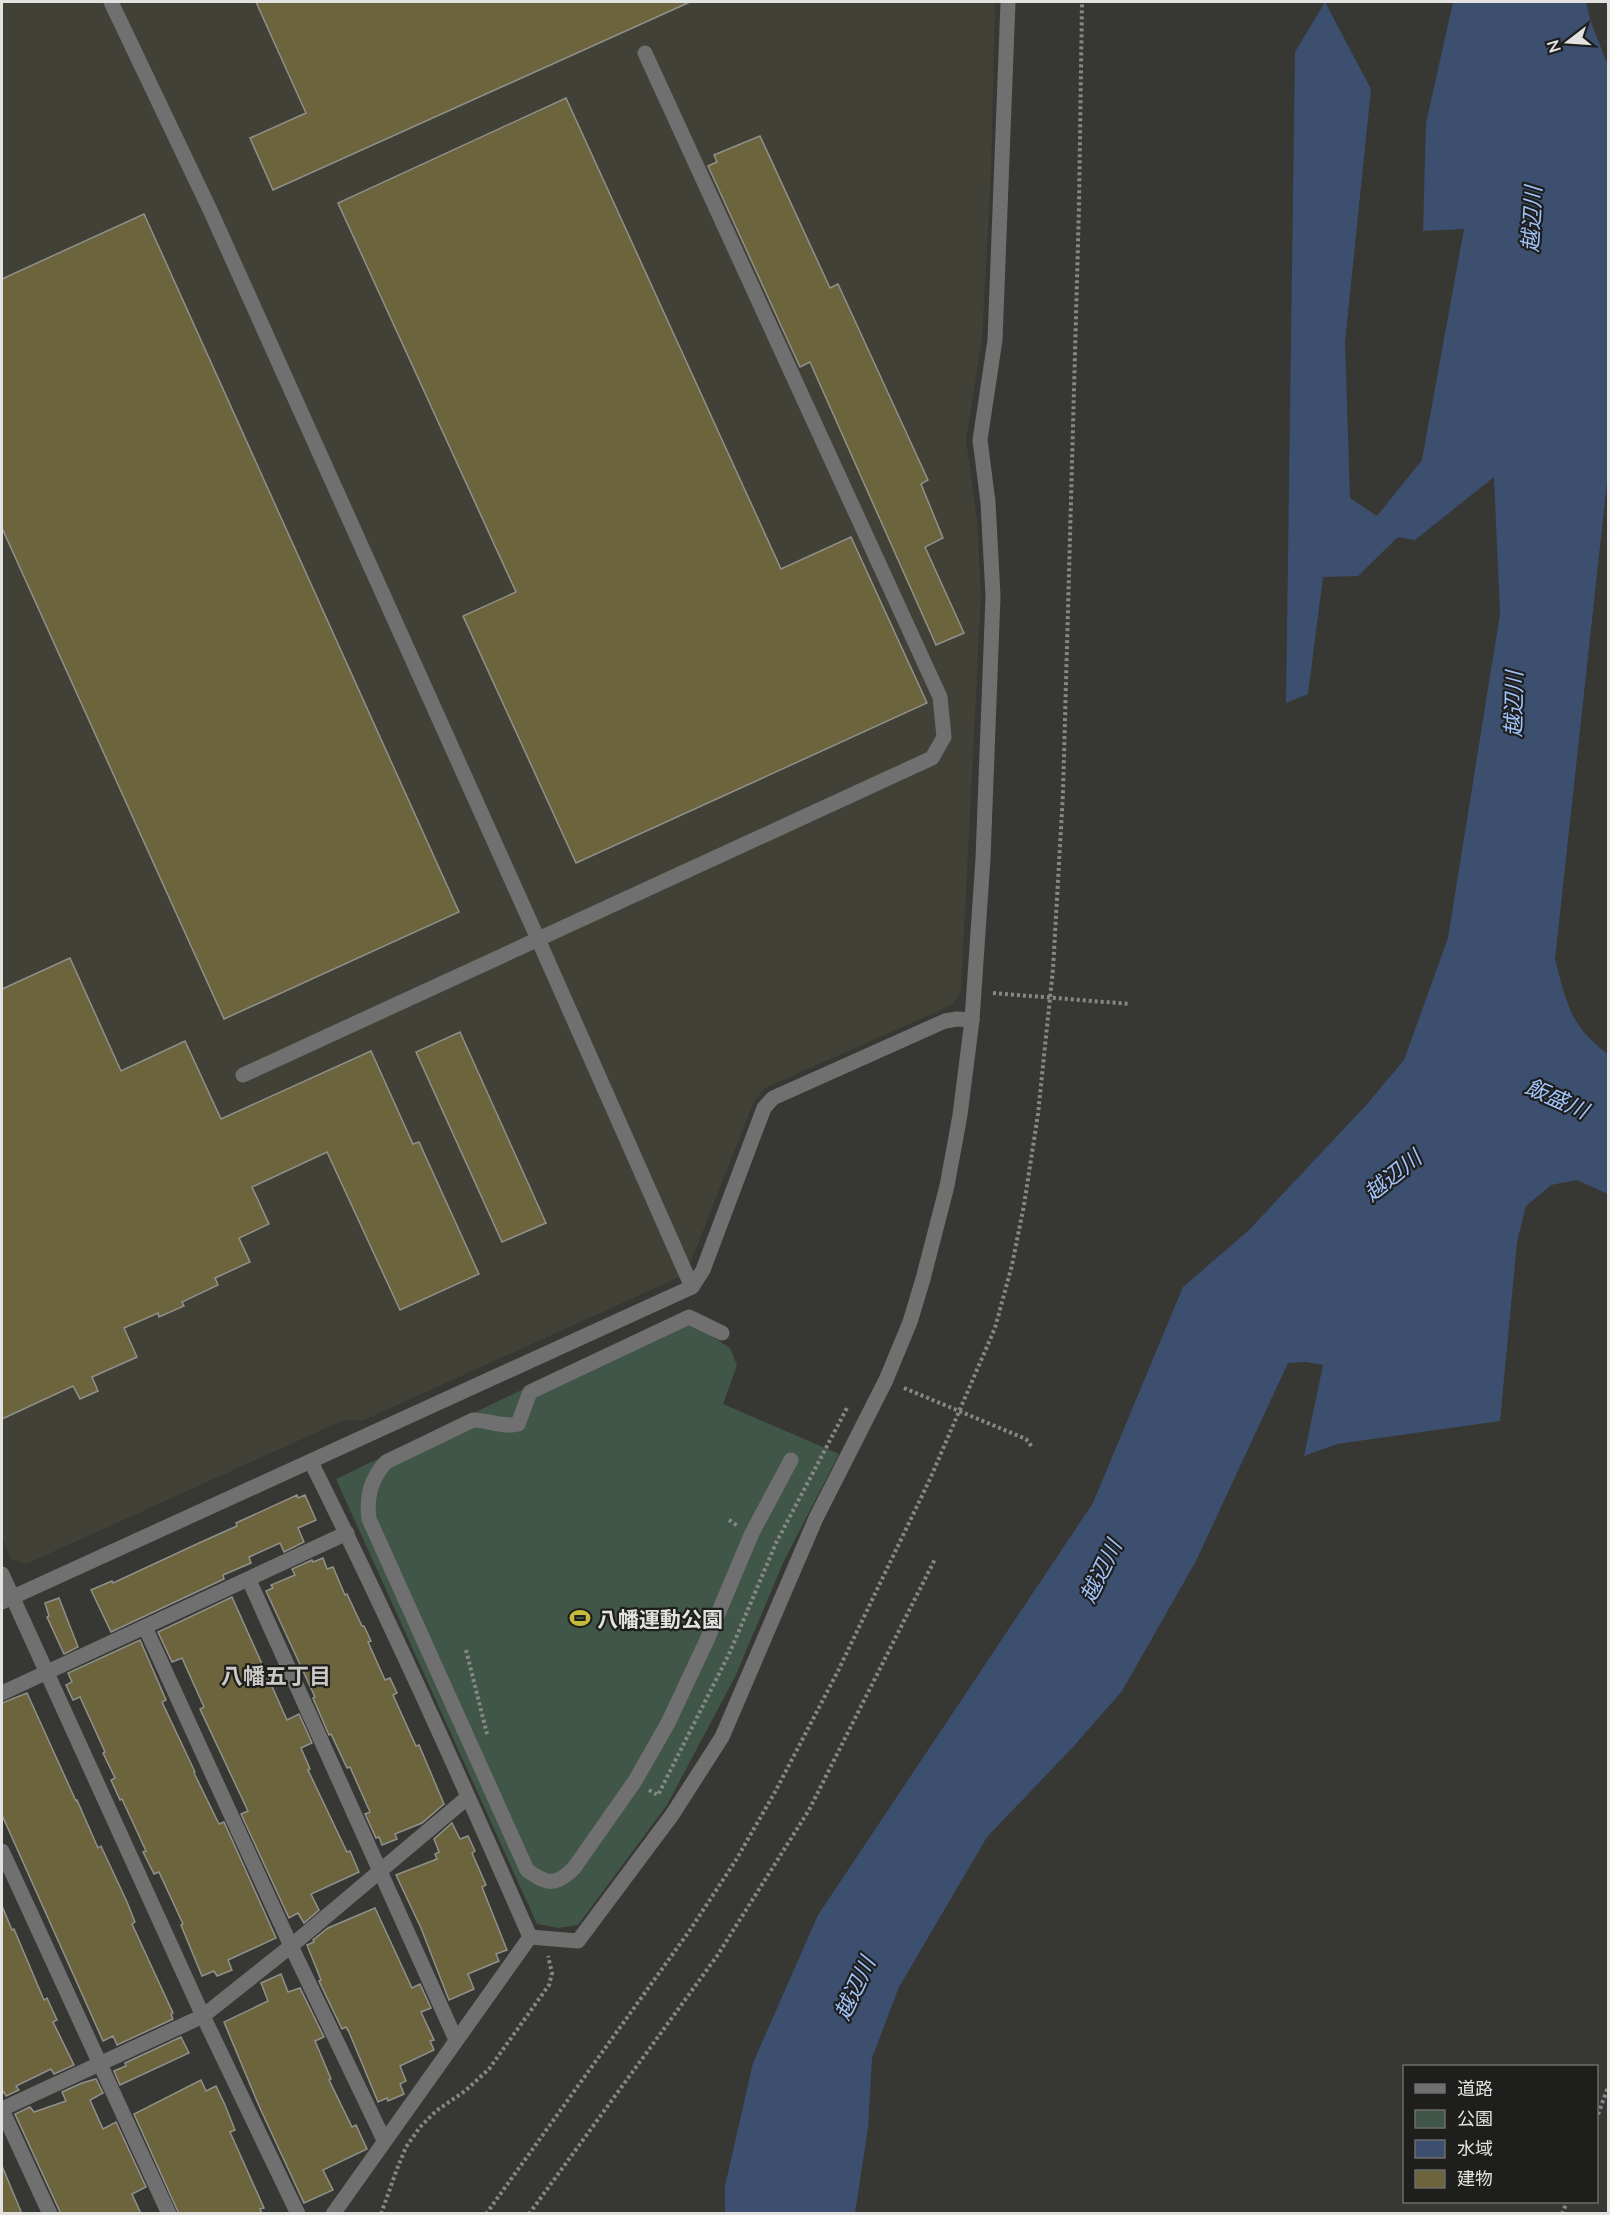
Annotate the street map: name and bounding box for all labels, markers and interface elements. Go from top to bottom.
north arrow [1538,12,1598,72]
text: N [1542,38,1564,55]
water label: 越辺川 [1516,183,1546,253]
water label: 越辺川 [1499,669,1527,737]
water label: 飯盛川 [1521,1072,1594,1125]
water label: 越辺川 [1358,1142,1428,1206]
water label: 越辺川 [1073,1534,1127,1607]
sports icon: 八幡運動公園 [568,1606,592,1630]
place label: 八幡運動公園 [597,1606,723,1631]
district label: 八幡五丁目 [221,1662,331,1689]
water label: 越辺川 [828,1951,881,2024]
legend [1403,2065,1598,2203]
text: 道路 [1457,2077,1493,2099]
text: 公園 [1457,2107,1493,2129]
text: 水域 [1457,2137,1493,2159]
text: 建物 [1457,2167,1493,2189]

